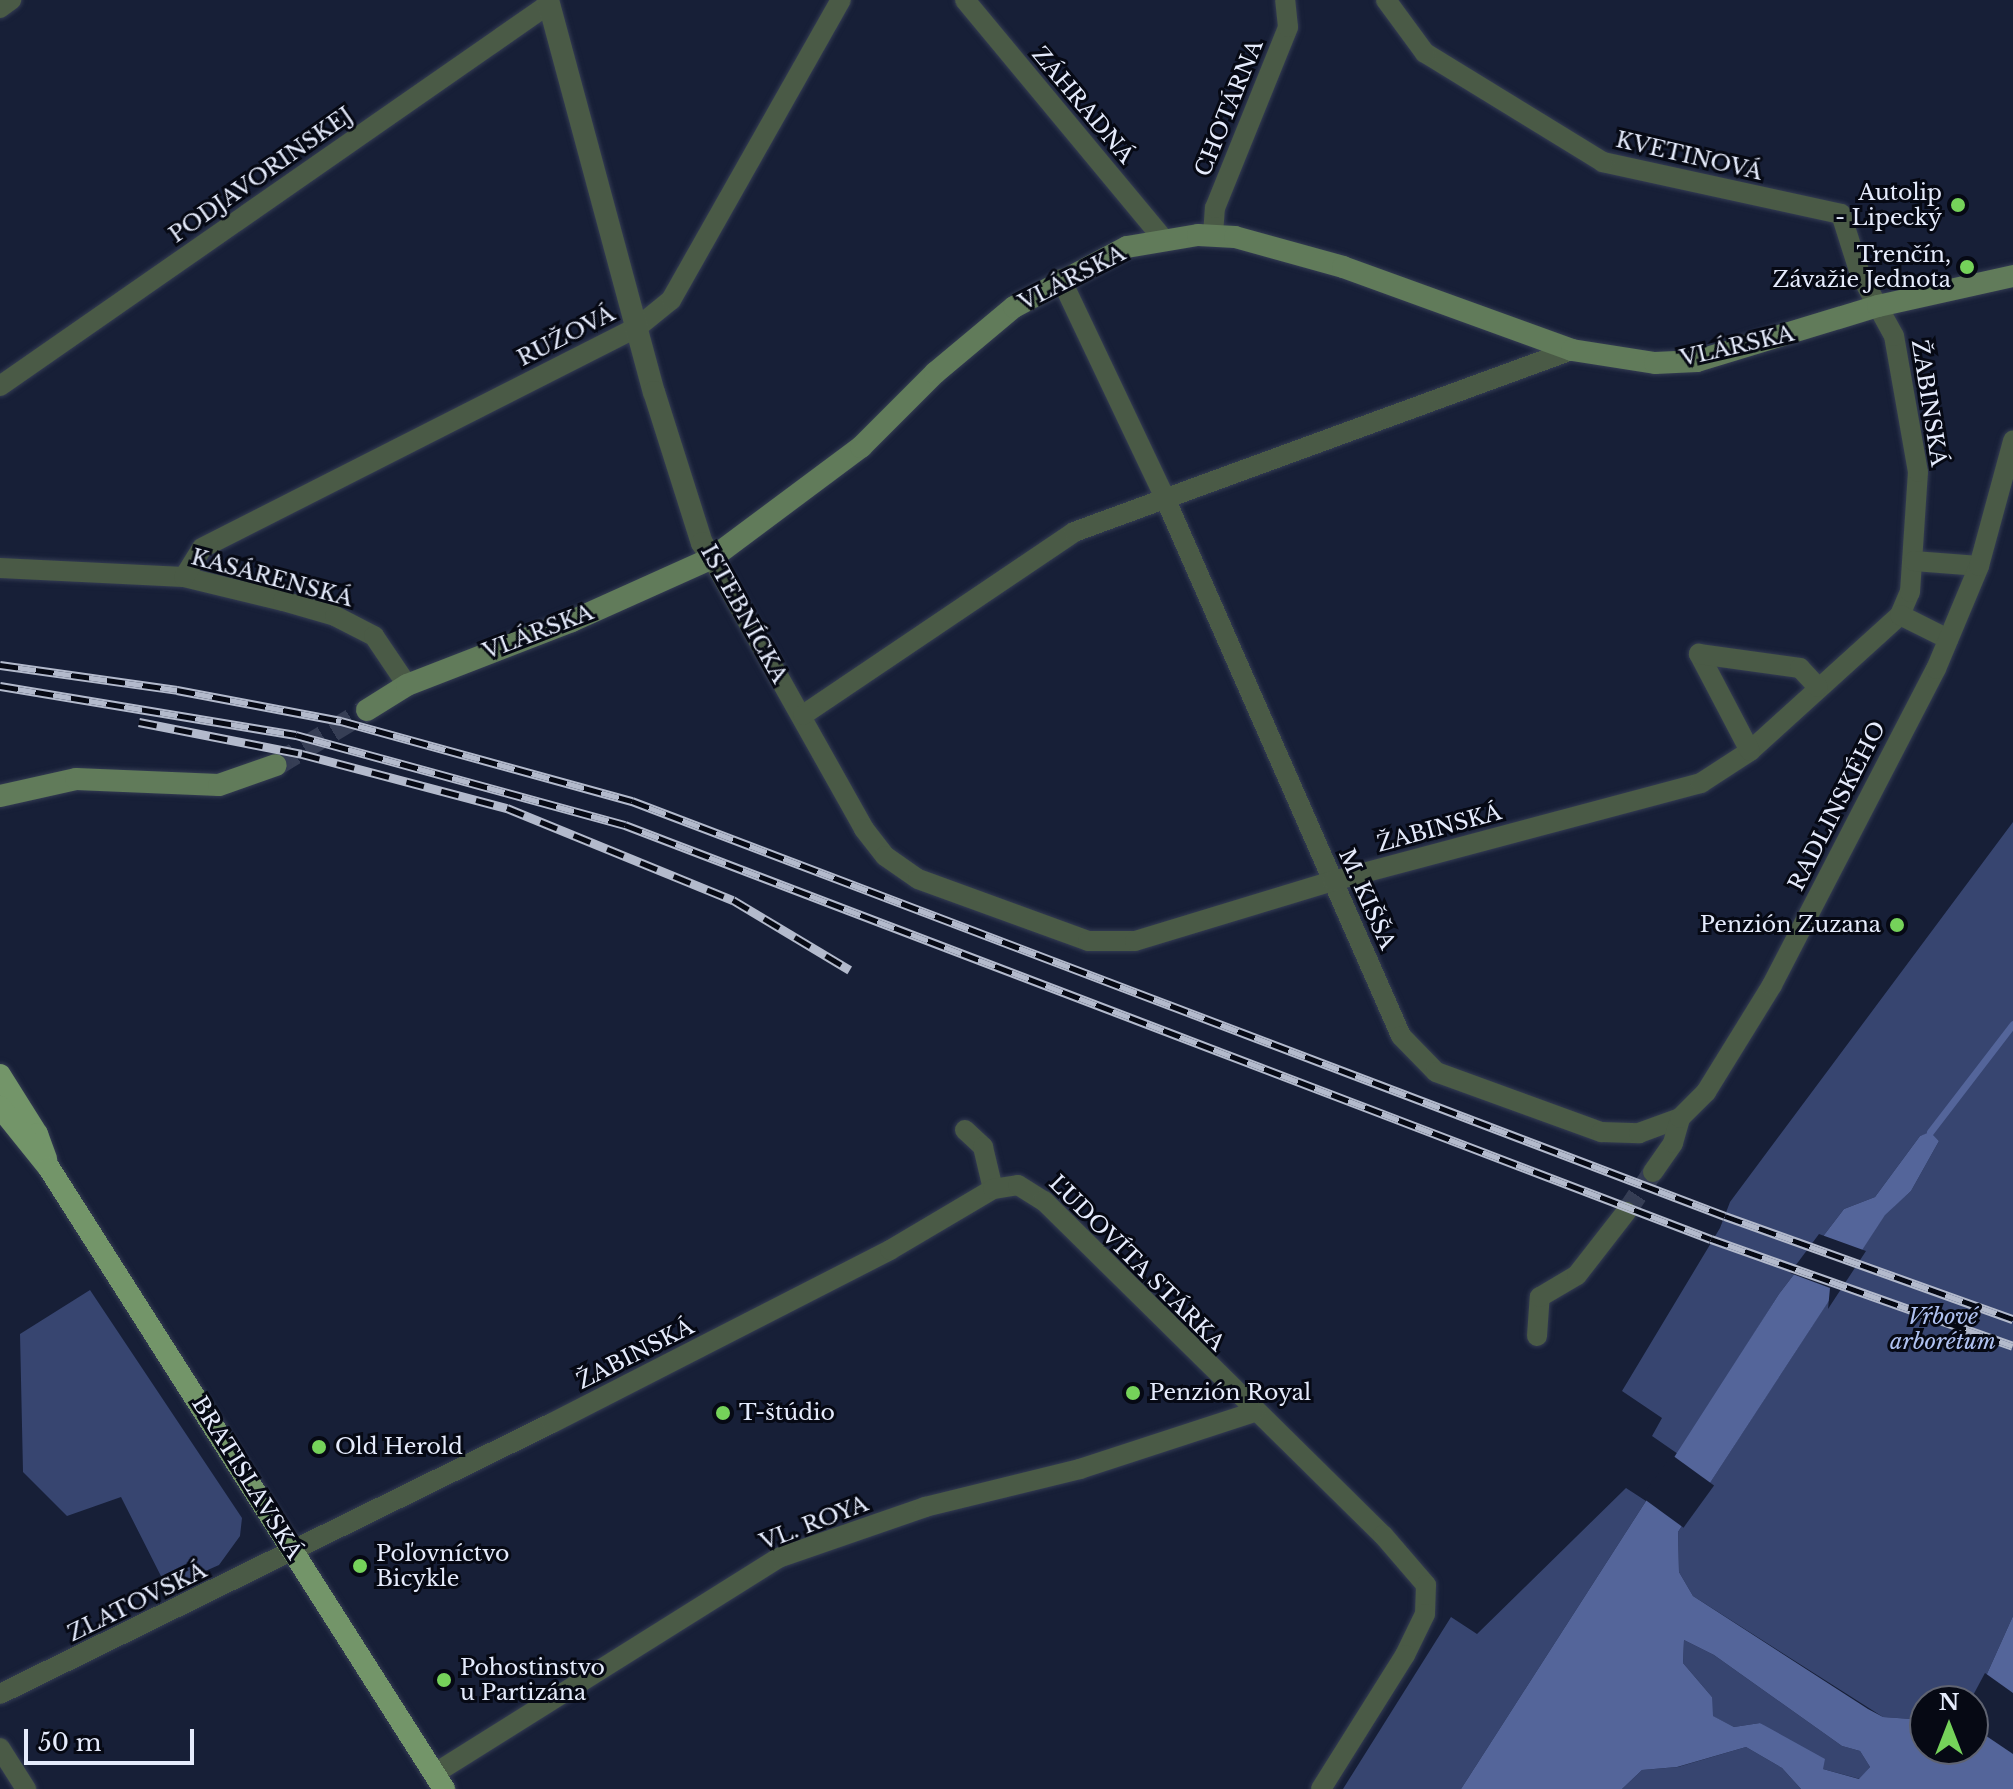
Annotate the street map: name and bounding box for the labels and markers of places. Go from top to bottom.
place label: Autolip - Lipecký [1835,179,1942,230]
marker: Autolip - Lipecký [1949,196,1967,214]
place label: Trenčín, Závažie Jednota [1773,241,1951,292]
marker: Trenčín, Závažie Jednota [1958,258,1976,276]
place label: Penzión Zuzana [1700,912,1881,938]
marker: Penzión Zuzana [1888,916,1906,934]
place label: Penzión Royal [1149,1380,1311,1406]
marker: Penzión Royal [1124,1384,1142,1402]
place label: T-štúdio [739,1400,835,1426]
marker: T-štúdio [714,1404,732,1422]
place label: Old Herold [335,1434,463,1460]
marker: Old Herold [310,1438,328,1456]
place label: Poľovníctvo Bicykle [376,1540,509,1592]
marker: Poľovníctvo Bicykle [351,1557,369,1575]
place label: Pohostinstvo u Partizána [460,1654,605,1706]
marker: Pohostinstvo u Partizána [435,1671,453,1689]

